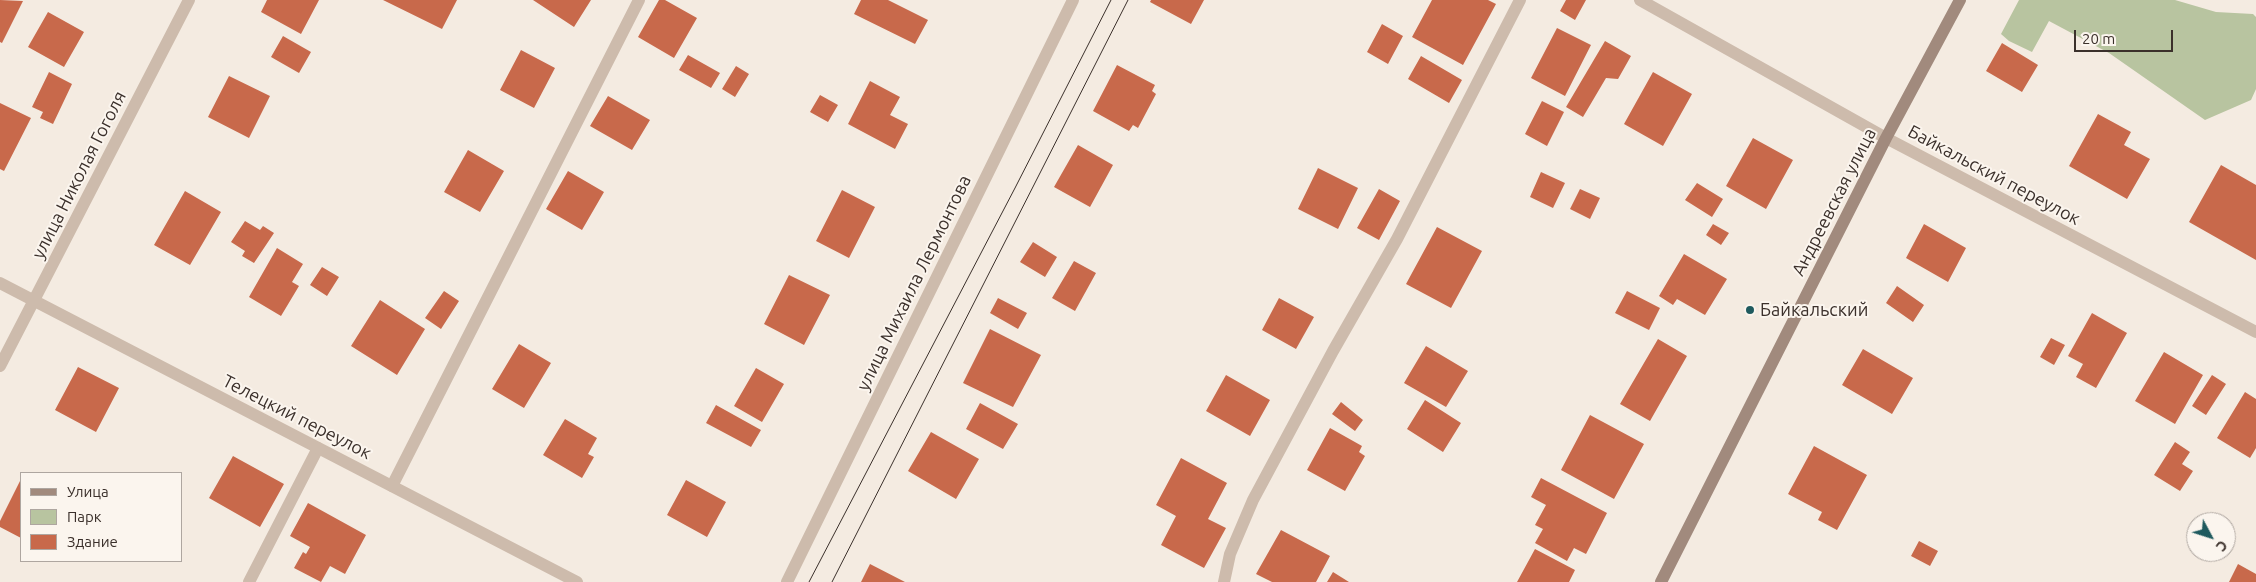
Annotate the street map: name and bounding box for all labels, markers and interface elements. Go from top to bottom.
scale bar [2076,20,2175,52]
text: 20 m [2082,30,2115,47]
street label: улица Николая Гоголя [27,88,131,262]
street label: Байкальский переулок [1904,120,2084,230]
street label: Андреевская улица [1787,124,1881,280]
street label: улица Михаила Лермонтова [852,172,976,394]
place label: Байкальский [1760,299,1868,321]
marker: Байкальский [1744,304,1756,316]
street label: Телецкий переулок [219,370,375,464]
legend [20,472,182,562]
text: Улица [67,483,109,500]
text: Парк [67,508,102,525]
north arrow [2186,512,2236,562]
text: Здание [67,533,118,550]
text: С [2213,537,2231,555]

